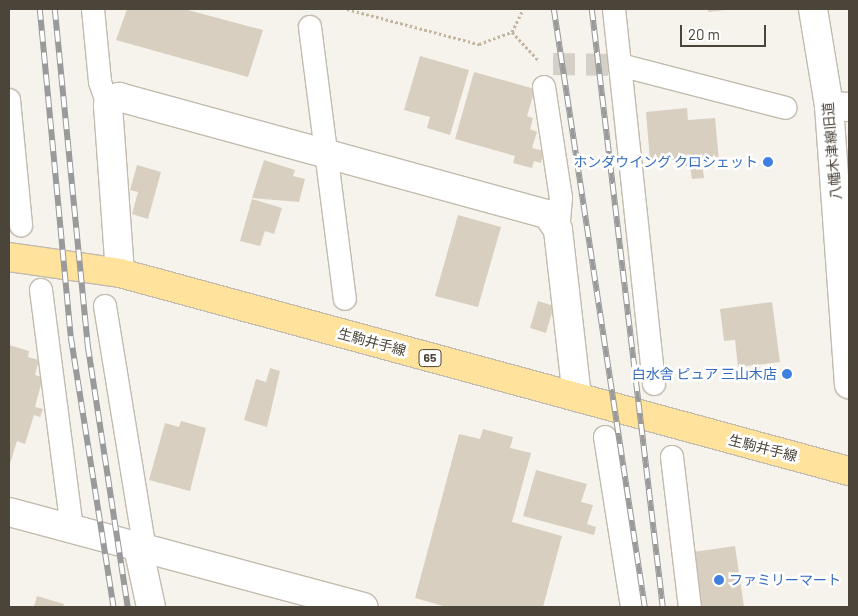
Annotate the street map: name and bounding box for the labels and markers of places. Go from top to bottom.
place label: ホンダウイング クロシェット [573,154,758,170]
marker: ホンダウイング クロシェット [762,156,774,168]
place label: 白水舎 ピュア 三山木店 [631,366,777,382]
marker: 白水舎 ピュア 三山木店 [781,368,793,380]
place label: ファミリーマート [729,572,841,588]
marker: ファミリーマート [713,574,725,586]

